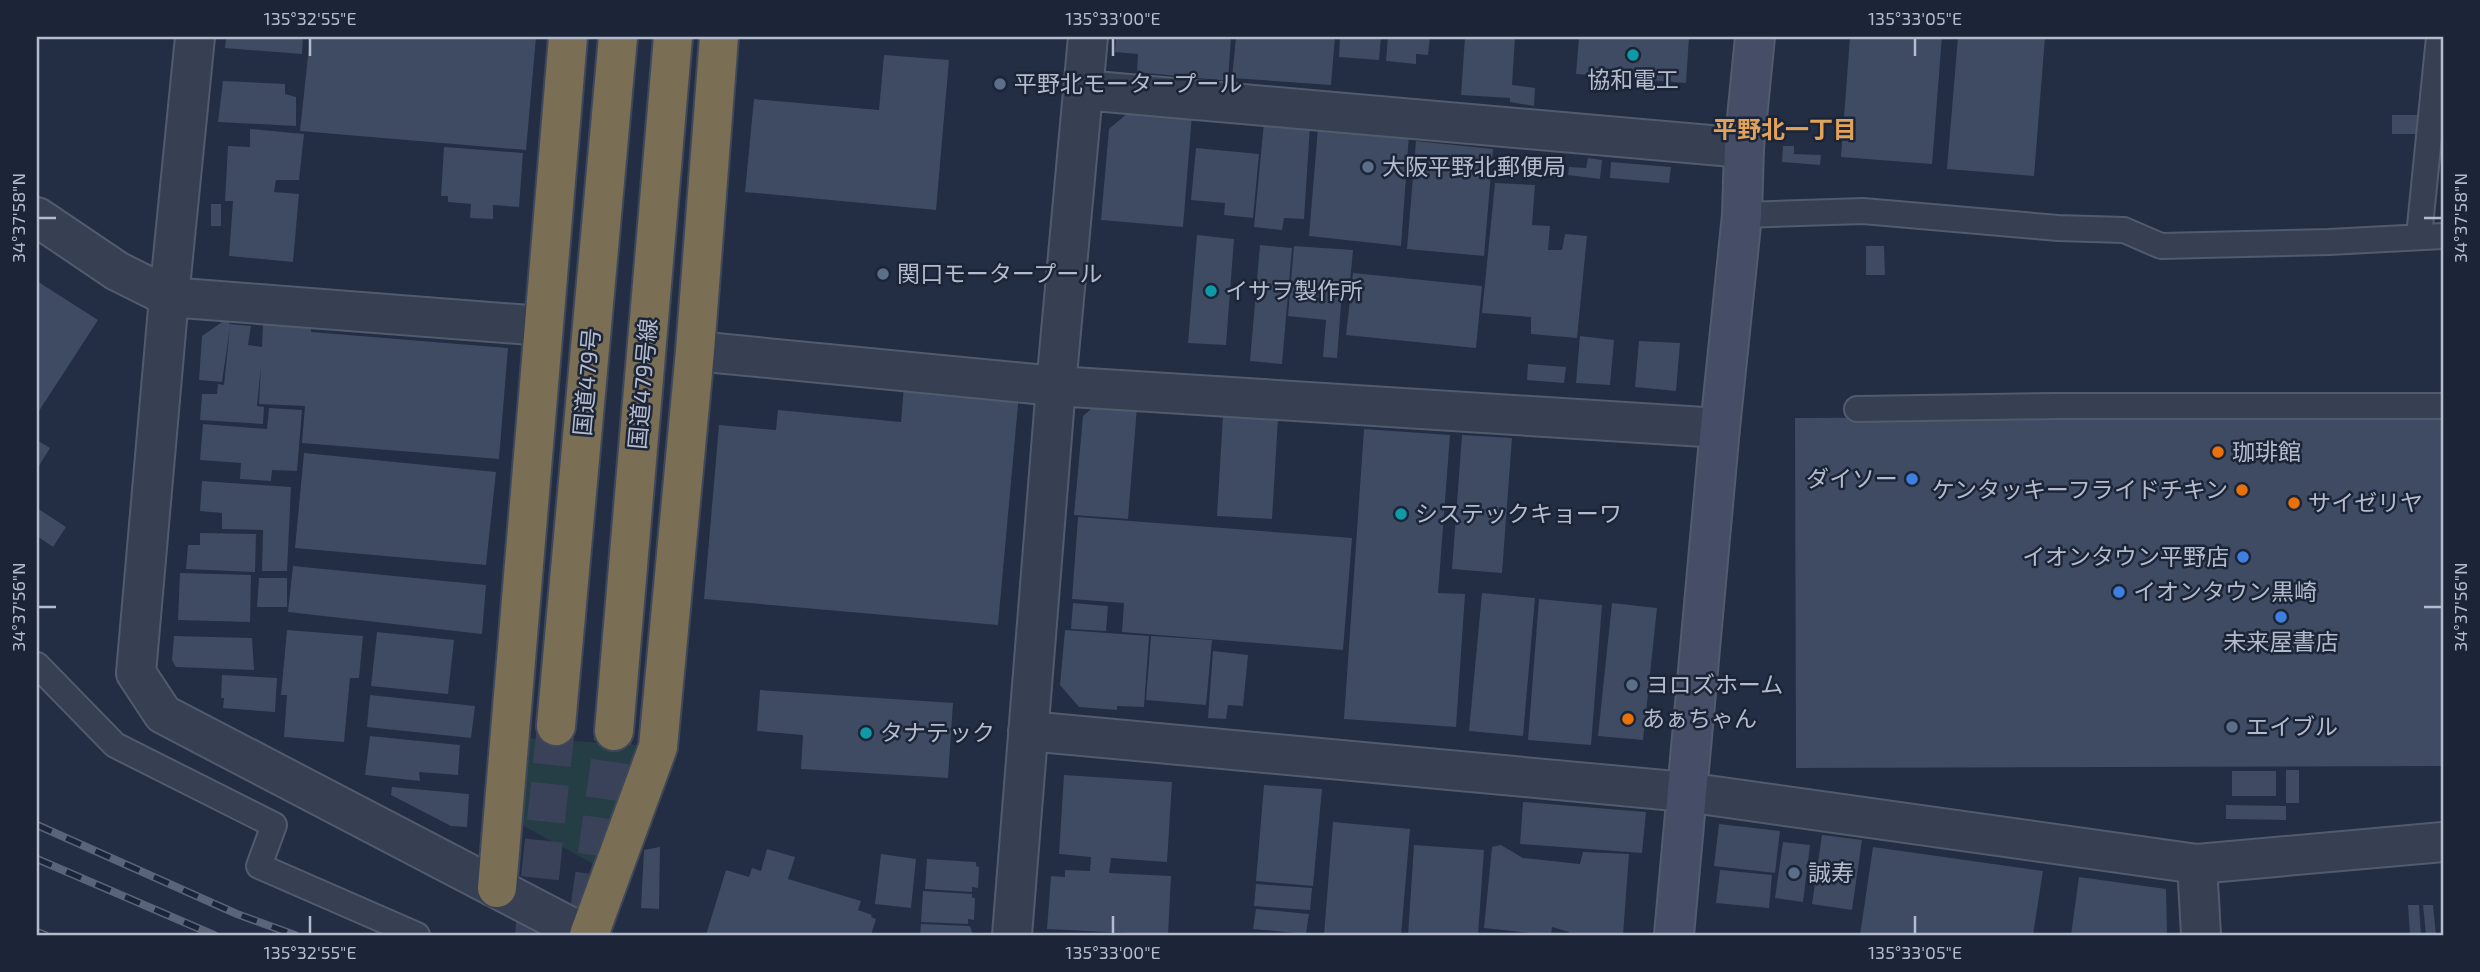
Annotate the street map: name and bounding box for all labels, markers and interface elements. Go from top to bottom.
text: 135°32'55"E [264,7,356,29]
text: 135°33'00"E [1065,7,1161,29]
text: 135°33'05"E [1868,7,1962,29]
marker: 協和電工 [1625,47,1641,63]
place label: 協和電工 [1587,65,1679,93]
place label: 平野北モータープール [1014,69,1243,97]
marker: 平野北モータープール [992,76,1008,92]
district label: 平野北一丁目 [1713,114,1857,143]
place label: 大阪平野北郵便局 [1382,152,1566,180]
marker: 大阪平野北郵便局 [1360,159,1376,175]
text: 34°37'58"N [7,173,29,263]
text: 34°37'58"N [2449,173,2471,263]
place label: 関口モータープール [897,259,1103,287]
marker: 関口モータープール [875,266,891,282]
place label: イサヲ製作所 [1225,276,1363,304]
marker: イサヲ製作所 [1203,283,1219,299]
street label: 国道479号線 [622,317,662,450]
street label: 国道479号 [567,327,605,437]
place label: 珈琲館 [2232,437,2301,465]
marker: 珈琲館 [2210,444,2226,460]
place label: ダイソー [1806,464,1898,492]
marker: ダイソー [1904,471,1920,487]
place label: ケンタッキーフライドチキン [1932,475,2228,503]
marker: ケンタッキーフライドチキン [2234,482,2250,498]
place label: サイゼリヤ [2308,488,2423,516]
marker: サイゼリヤ [2286,495,2302,511]
place label: システックキョーワ [1415,499,1622,527]
marker: システックキョーワ [1393,506,1409,522]
place label: イオンタウン平野店 [2022,542,2229,570]
marker: イオンタウン平野店 [2235,549,2251,565]
text: 34°37'56"N [7,562,29,652]
text: 34°37'56"N [2449,562,2471,652]
place label: イオンタウン黒崎 [2133,577,2317,605]
marker: イオンタウン黒崎 [2111,584,2127,600]
marker: 未来屋書店 [2273,609,2289,625]
place label: 未来屋書店 [2224,627,2339,655]
place label: ヨロズホーム [1646,670,1783,698]
marker: ヨロズホーム [1624,677,1640,693]
place label: あぁちゃん [1642,704,1757,732]
marker: あぁちゃん [1620,711,1636,727]
place label: エイブル [2246,712,2338,740]
place label: タナテック [880,718,995,746]
marker: エイブル [2224,719,2240,735]
marker: タナテック [858,725,874,741]
place label: 誠寿 [1808,858,1854,886]
marker: 誠寿 [1786,865,1802,881]
text: 135°32'55"E [264,941,356,963]
text: 135°33'00"E [1065,941,1161,963]
text: 135°33'05"E [1868,941,1962,963]

